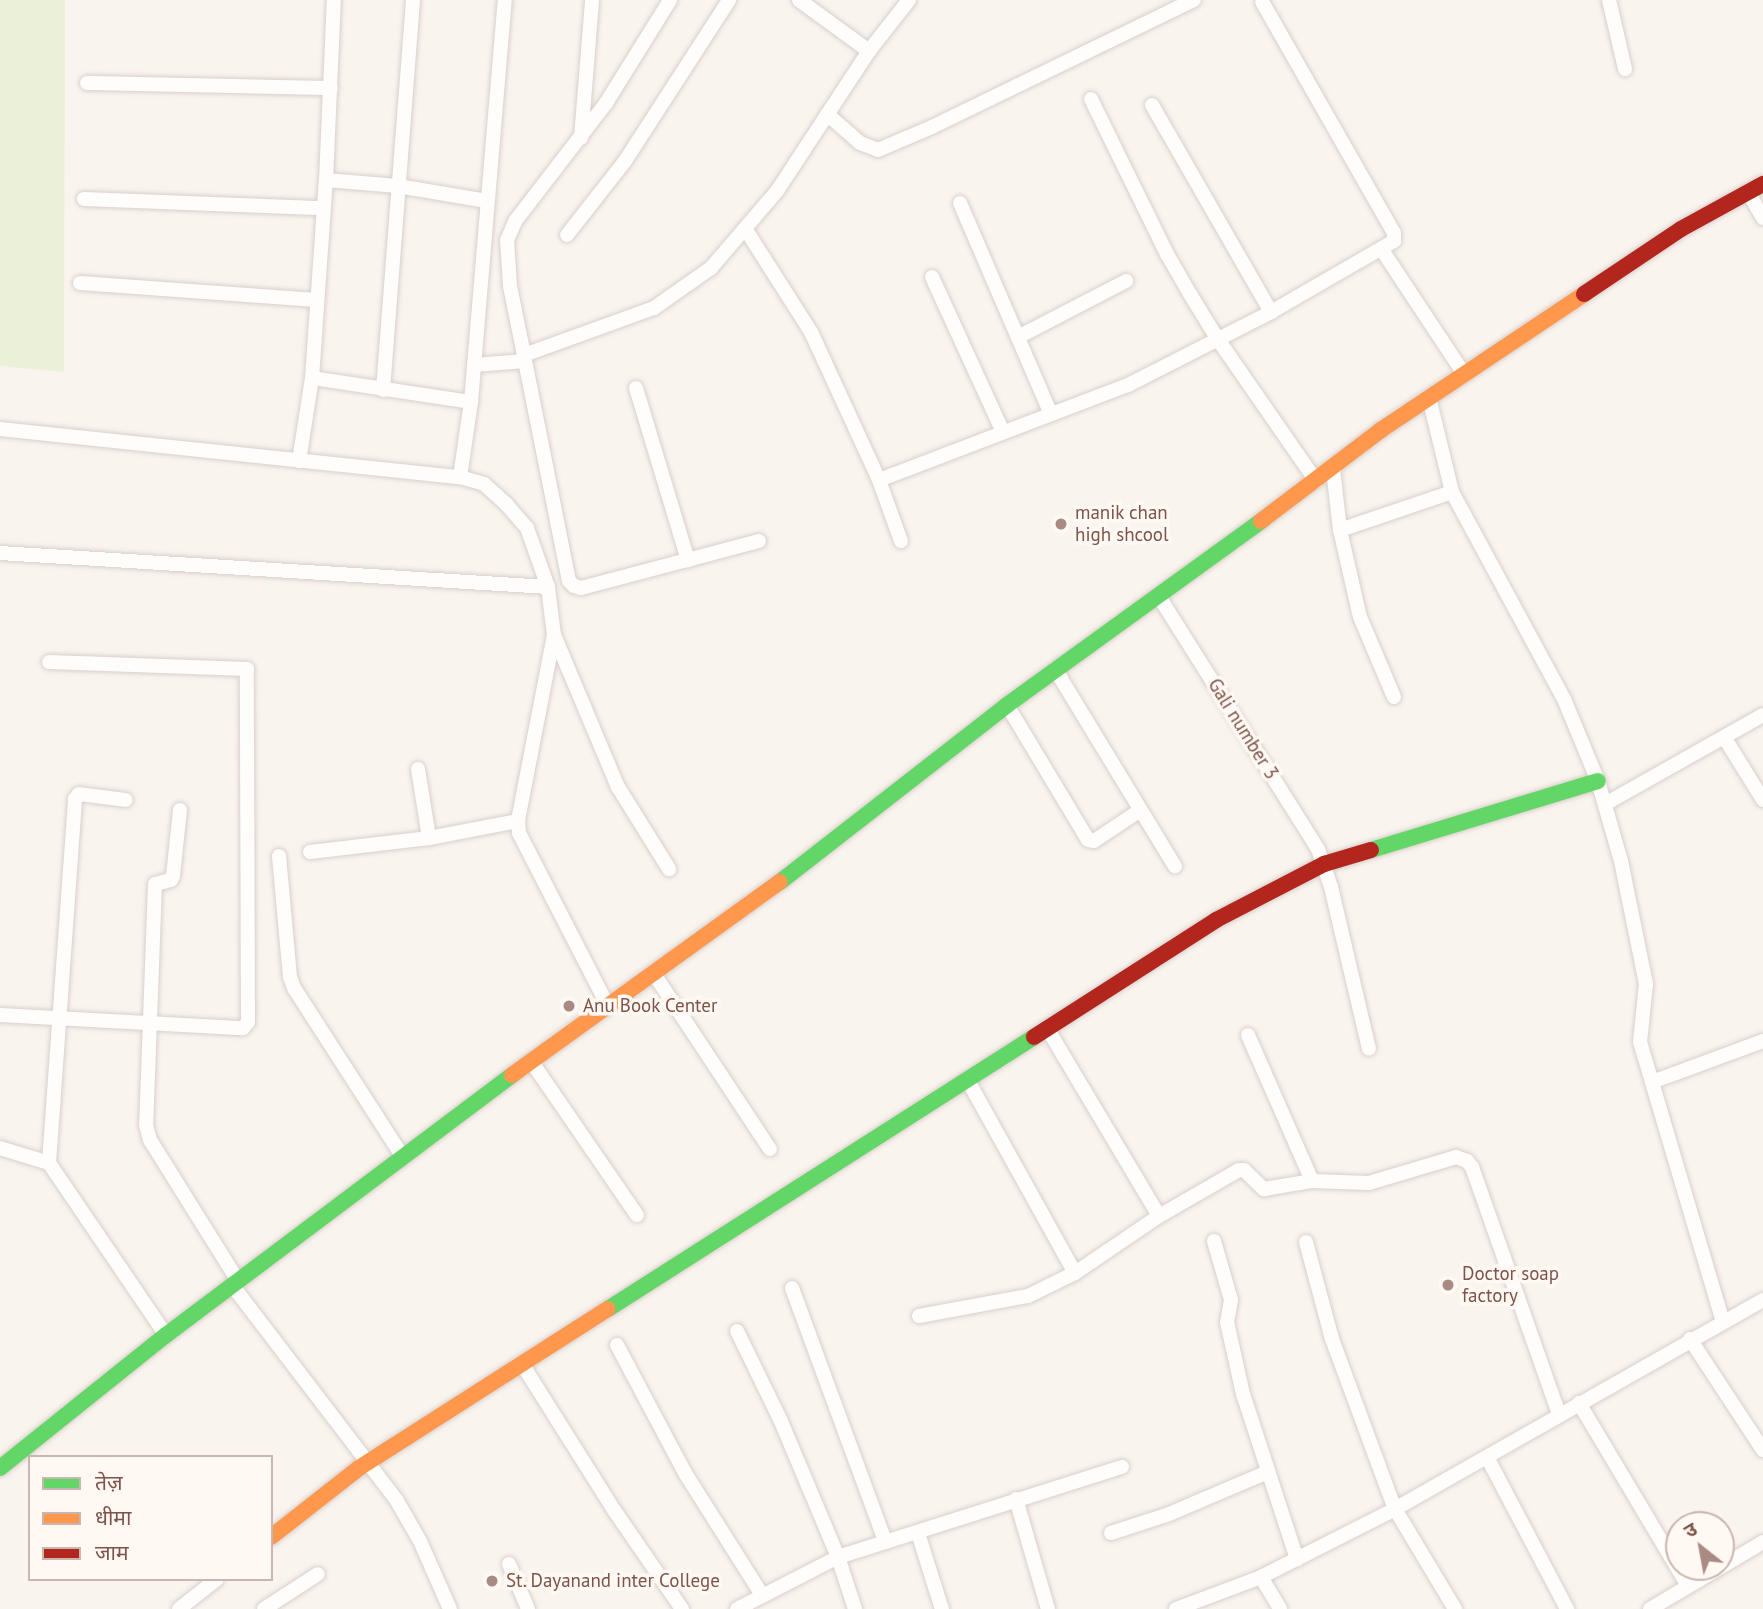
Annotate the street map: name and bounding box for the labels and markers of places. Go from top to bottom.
place label: manik chan high shcool [1075,502,1169,546]
marker: manik chan high shcool [1053,516,1069,532]
place label: Anu Book Center [583,995,718,1017]
marker: Anu Book Center [561,998,577,1014]
place label: Doctor soap factory [1462,1263,1559,1307]
marker: Doctor soap factory [1440,1277,1456,1293]
place label: St. Dayanand inter College [506,1570,721,1592]
marker: St. Dayanand inter College [484,1573,500,1589]

